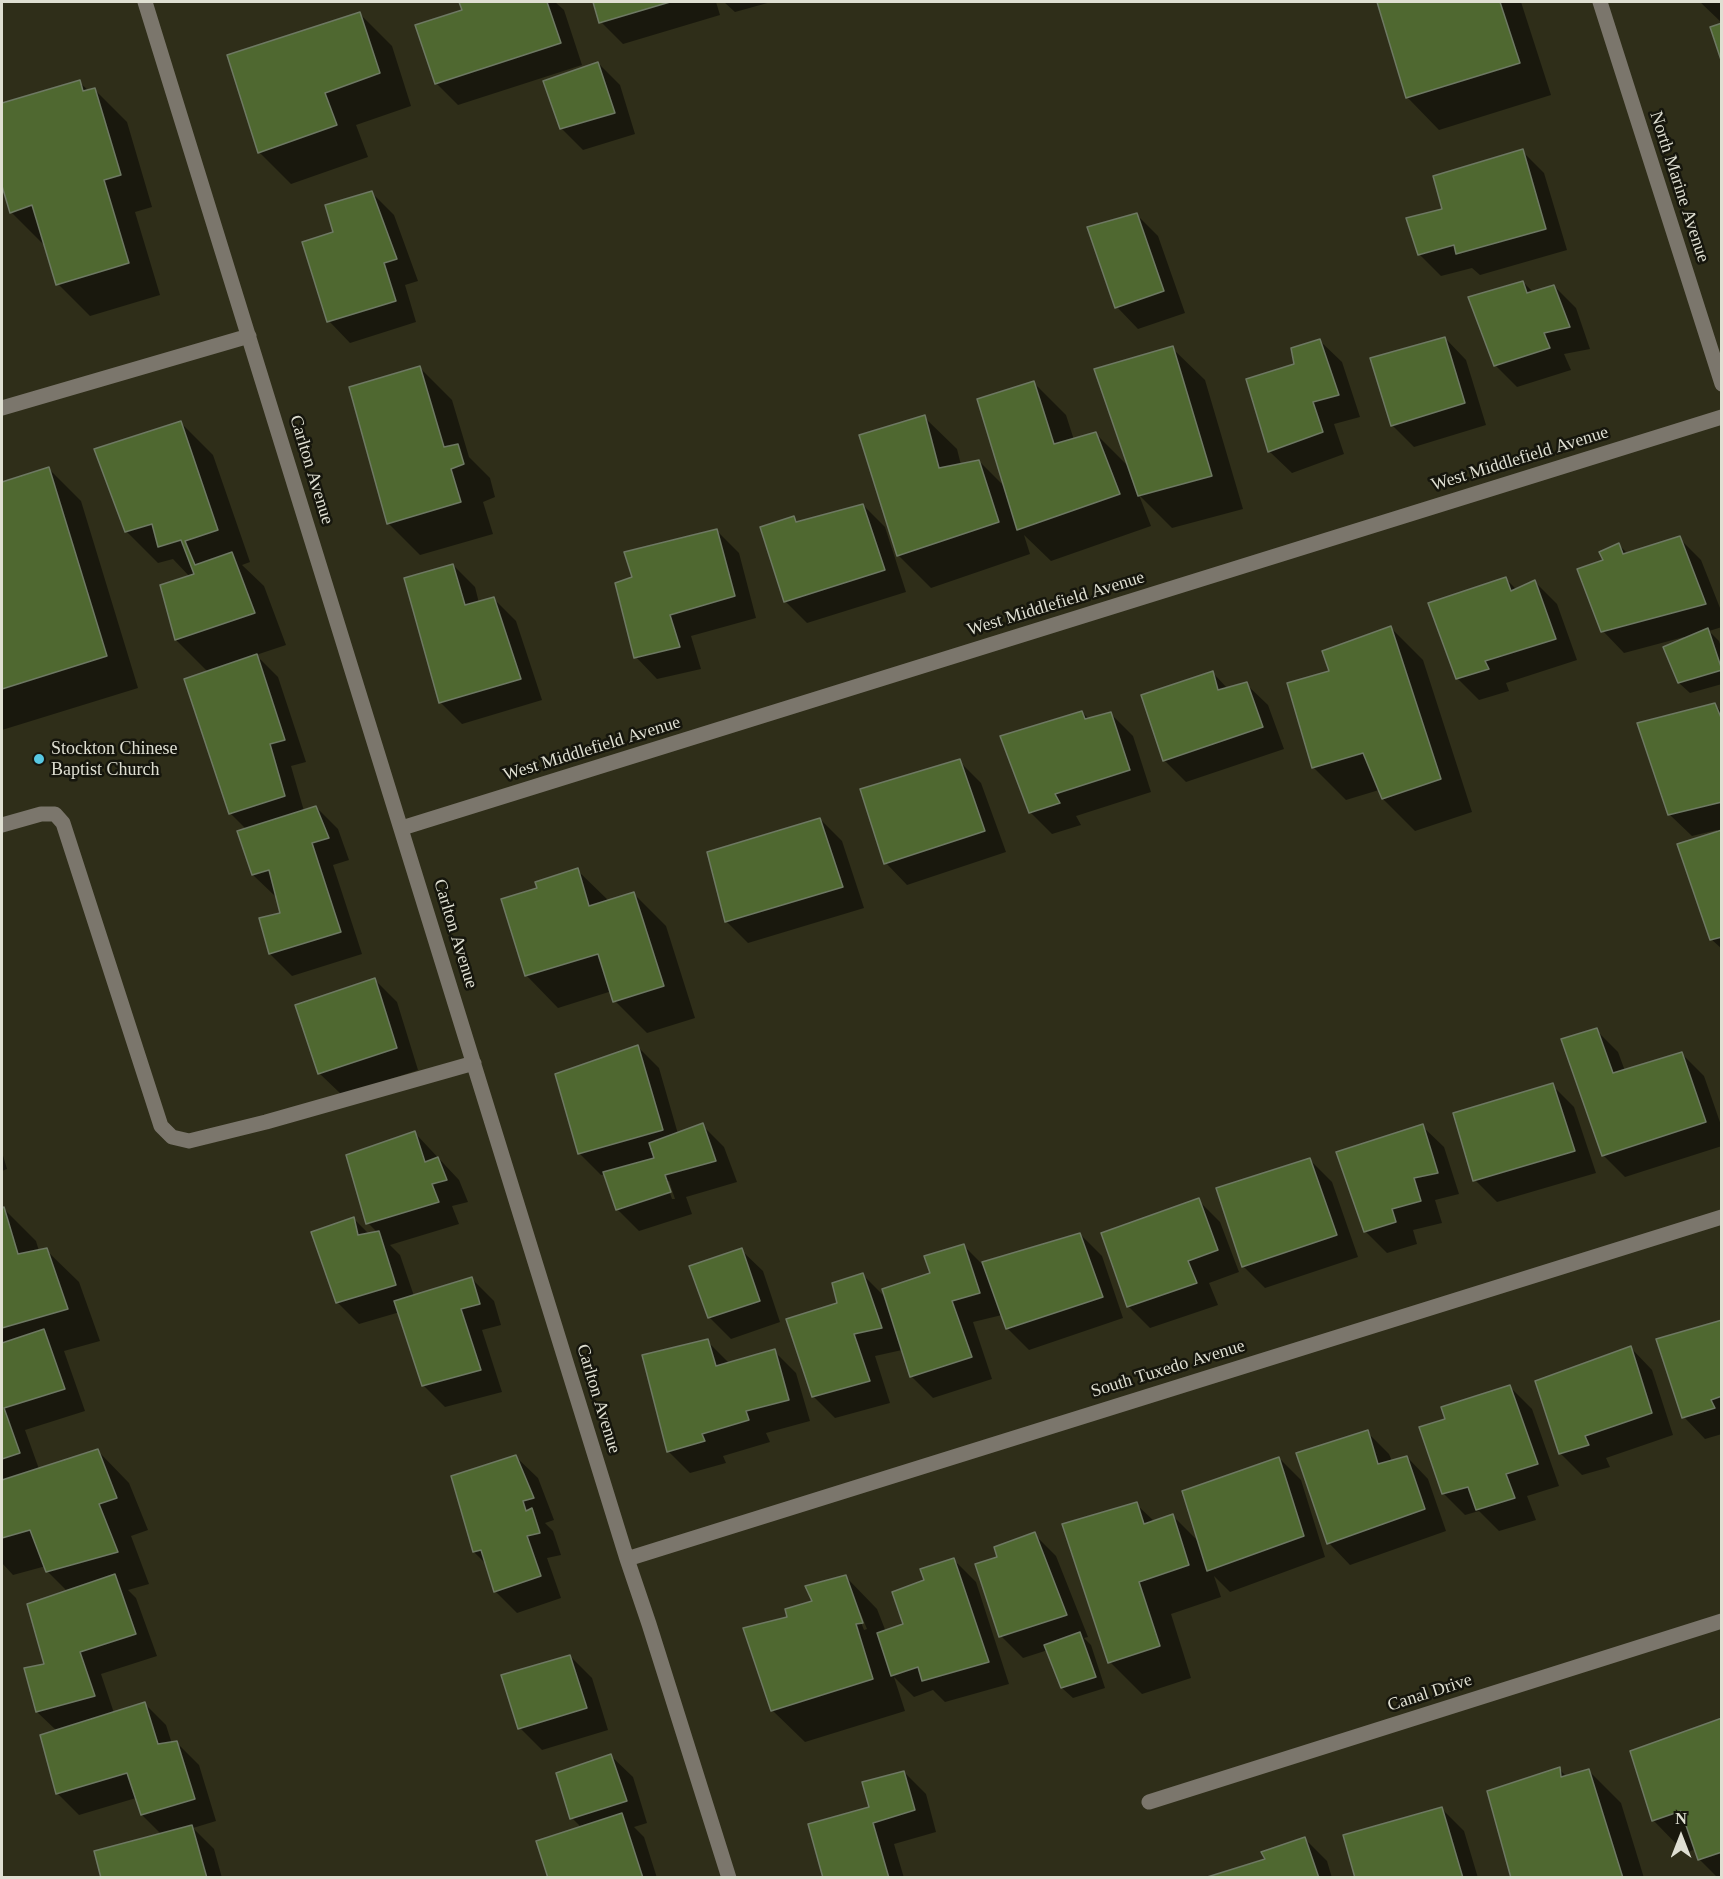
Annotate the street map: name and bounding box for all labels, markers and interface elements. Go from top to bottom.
street label: North Marine Avenue [1644,109,1714,265]
street label: Carlton Avenue [284,413,338,527]
street label: West Middlefield Avenue [1429,422,1611,496]
street label: West Middlefield Avenue [965,567,1147,641]
street label: West Middlefield Avenue [501,712,683,786]
place label: Stockton Chinese Baptist Church [51,738,177,780]
marker: Stockton Chinese Baptist Church [32,752,46,766]
street label: Carlton Avenue [428,877,482,991]
street label: South Tuxedo Avenue [1088,1335,1248,1403]
street label: Carlton Avenue [571,1342,625,1456]
street label: Canal Drive [1385,1669,1475,1717]
north arrow [1651,1807,1711,1867]
text: N [1675,1810,1687,1827]

